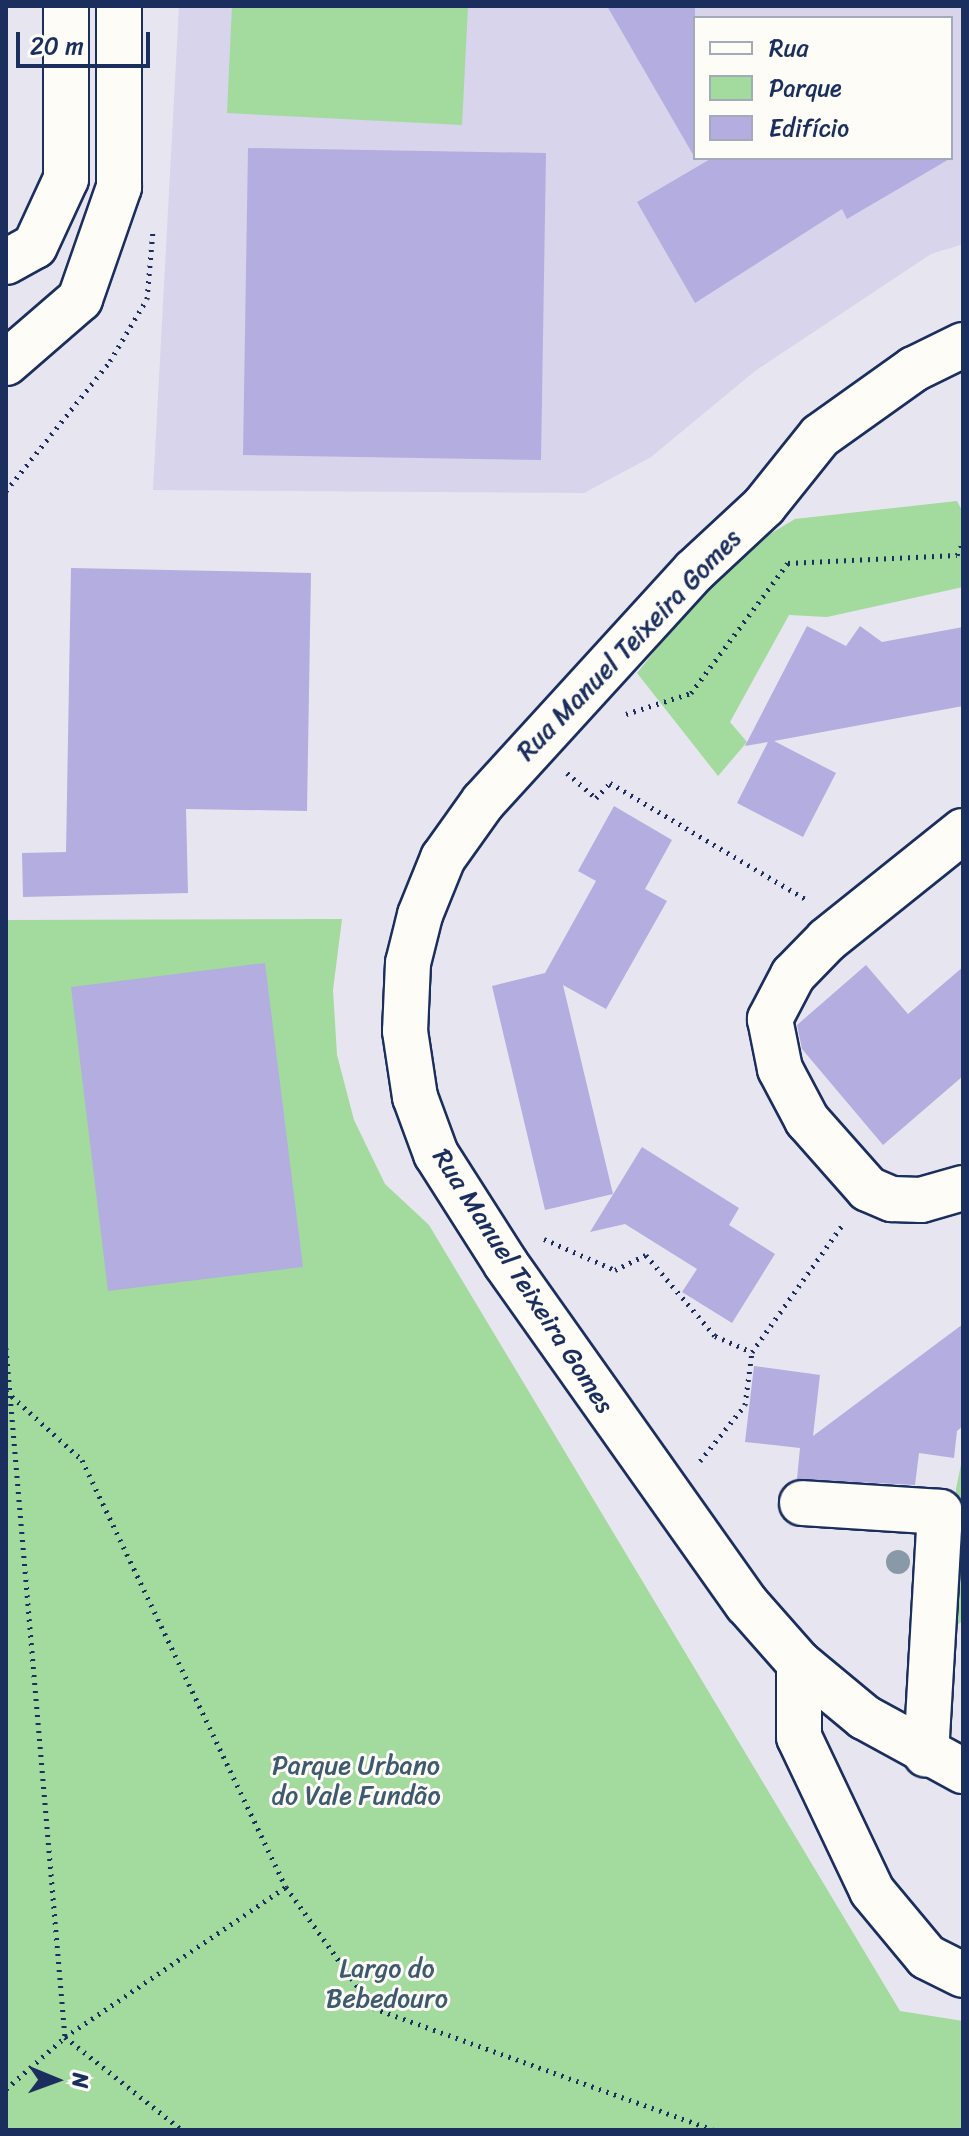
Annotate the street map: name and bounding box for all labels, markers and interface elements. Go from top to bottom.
scale bar [20,16,154,66]
legend [693,16,953,160]
text: 20 m [30,25,84,67]
text: Rua [769,27,808,69]
text: Parque [769,67,842,109]
text: Edifício [769,107,849,149]
street label: Rua Manuel Teixeira Gomes [510,523,748,767]
street label: Rua Manuel Teixeira Gomes [426,1143,620,1419]
park label: Parque Urbano do Vale Fundão [271,1750,441,1812]
park label: Largo do Bebedouro [326,1953,448,2014]
north arrow [16,2040,96,2120]
text: N [61,2072,100,2088]

